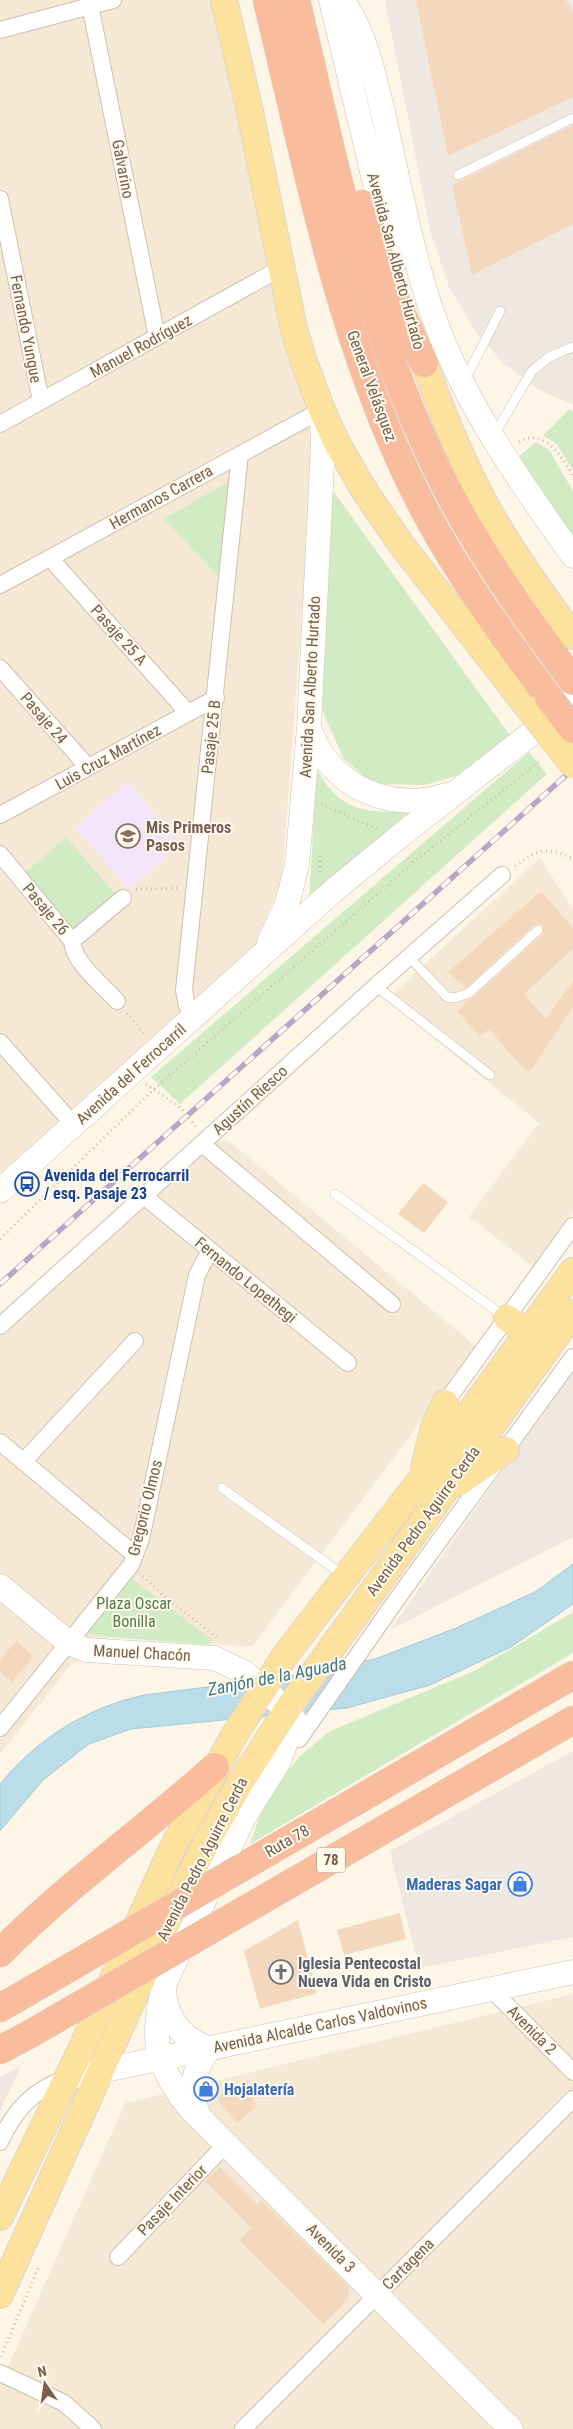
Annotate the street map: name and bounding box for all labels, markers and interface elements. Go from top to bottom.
street label: Galvarino [108,138,138,200]
street label: Avenida San Alberto Hurtado [363,171,429,351]
street label: Fernando Yungue [6,273,46,385]
street label: Manuel Rodríguez [87,310,195,382]
street label: General Velásquez [343,328,401,444]
street label: Hermanos Carrera [106,461,216,533]
street label: Avenida San Alberto Hurtado [296,595,324,779]
street label: Pasaje 25 A [87,601,151,669]
street label: Pasaje 24 [17,688,72,748]
street label: Pasaje 25 B [198,699,224,775]
street label: Luis Cruz Martínez [52,720,164,794]
place label: Mis Primeros Pasos [146,818,231,855]
school or university icon: Mis Primeros Pasos [115,823,141,849]
street label: Pasaje 26 [19,879,73,939]
street label: Avenida del Ferrocarril [72,1020,190,1128]
street label: Agustín Riesco [209,1061,291,1139]
place label: Avenida del Ferrocarril / esq. Pasaje 23 [43,1166,189,1203]
bus stop icon: Avenida del Ferrocarril / esq. Pasaje 23 [14,1171,40,1197]
street label: Fernando Lopethegi [191,1233,301,1327]
street label: Avenida Pedro Aguirre Cerda [362,1442,484,1600]
street label: Gregorio Olmos [124,1458,166,1558]
park label: Plaza Oscar Bonilla [96,1594,172,1631]
street label: Manuel Chacón [93,1641,191,1665]
water label: Zanjón de la Aguada [205,1652,348,1700]
street label: Avenida Pedro Aguirre Cerda [153,1774,251,1944]
street label: Ruta 78 [261,1821,313,1861]
road number: 78 [317,1848,345,1872]
shop icon: Maderas Sagar [507,1871,533,1897]
place label: Maderas Sagar [406,1875,502,1894]
place label: Iglesia Pentecostal Nueva Vida en Cristo [298,1954,432,1991]
church icon: Iglesia Pentecostal Nueva Vida en Cristo [268,1959,294,1985]
street label: Avenida Alcalde Carlos Valdovinos [211,1993,429,2057]
street label: Avenida 2 [503,2001,561,2059]
shop icon: Hojalatería [193,2076,219,2102]
place label: Hojalatería [224,2080,295,2099]
street label: Pasaje Interior [133,2160,211,2240]
street label: Avenida 3 [302,2219,360,2277]
street label: Cartagena [378,2234,438,2294]
north arrow [20,2359,70,2409]
text: N [36,2363,48,2380]

